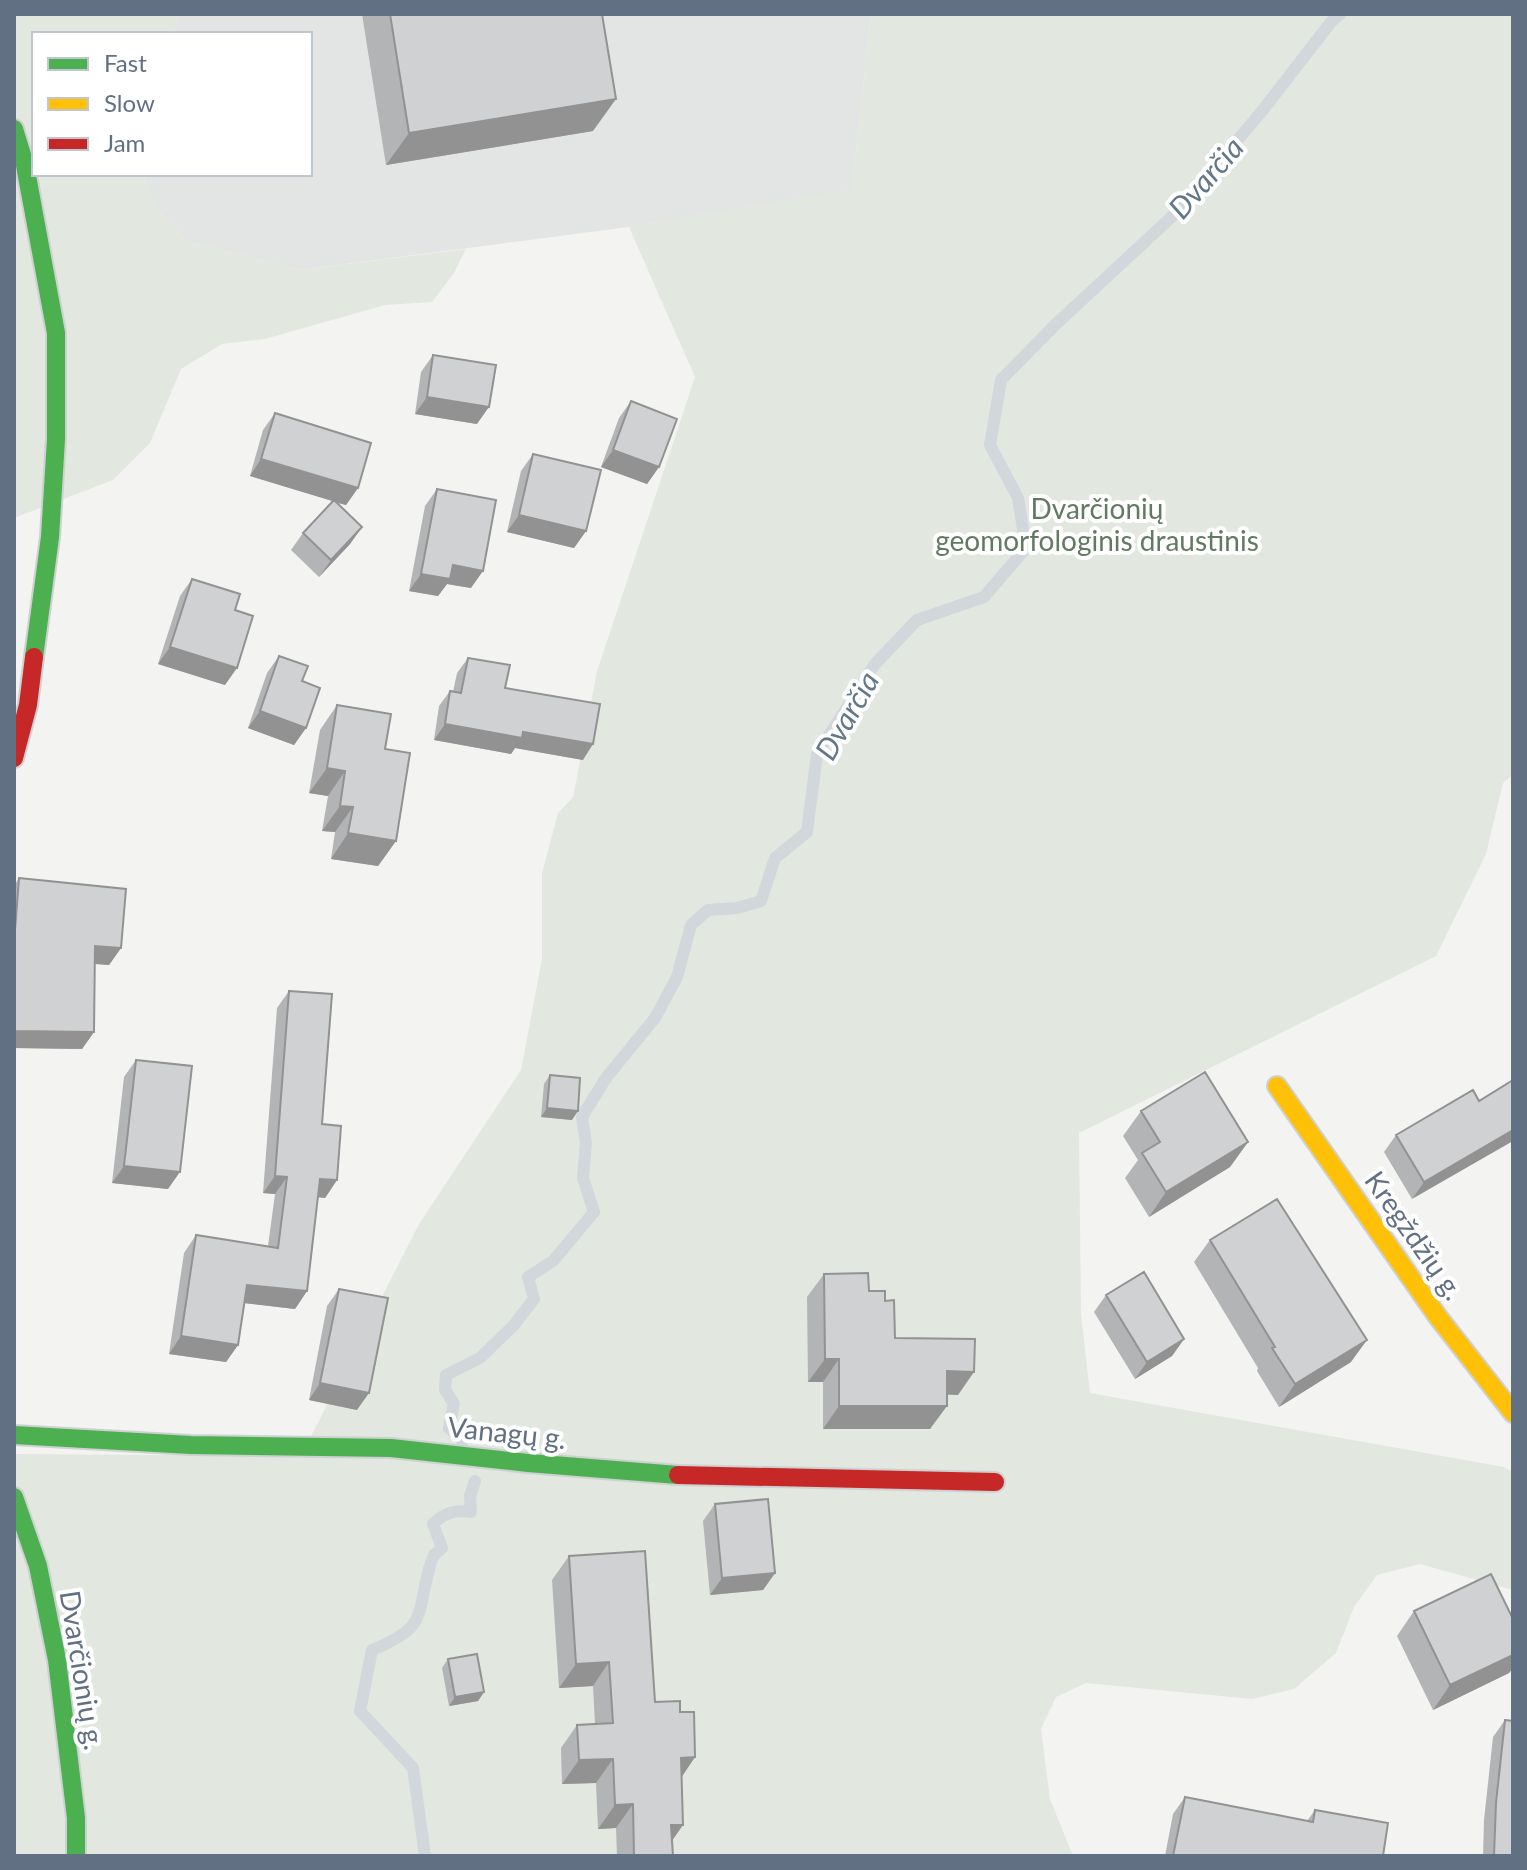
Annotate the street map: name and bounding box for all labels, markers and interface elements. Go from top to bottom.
legend [32,32,312,176]
text: Fast [104,48,147,77]
text: Slow [104,88,155,117]
text: Jam [104,128,145,157]
water label: Dvarčia [1160,129,1250,225]
park label: Dvarčionių geomorfologinis draustinis [935,491,1259,557]
water label: Dvarčia [806,665,886,765]
street label: Kregždžių g. [1358,1164,1472,1306]
street label: Vanagų g. [446,1409,568,1455]
street label: Dvarčionių g. [54,1588,112,1752]

